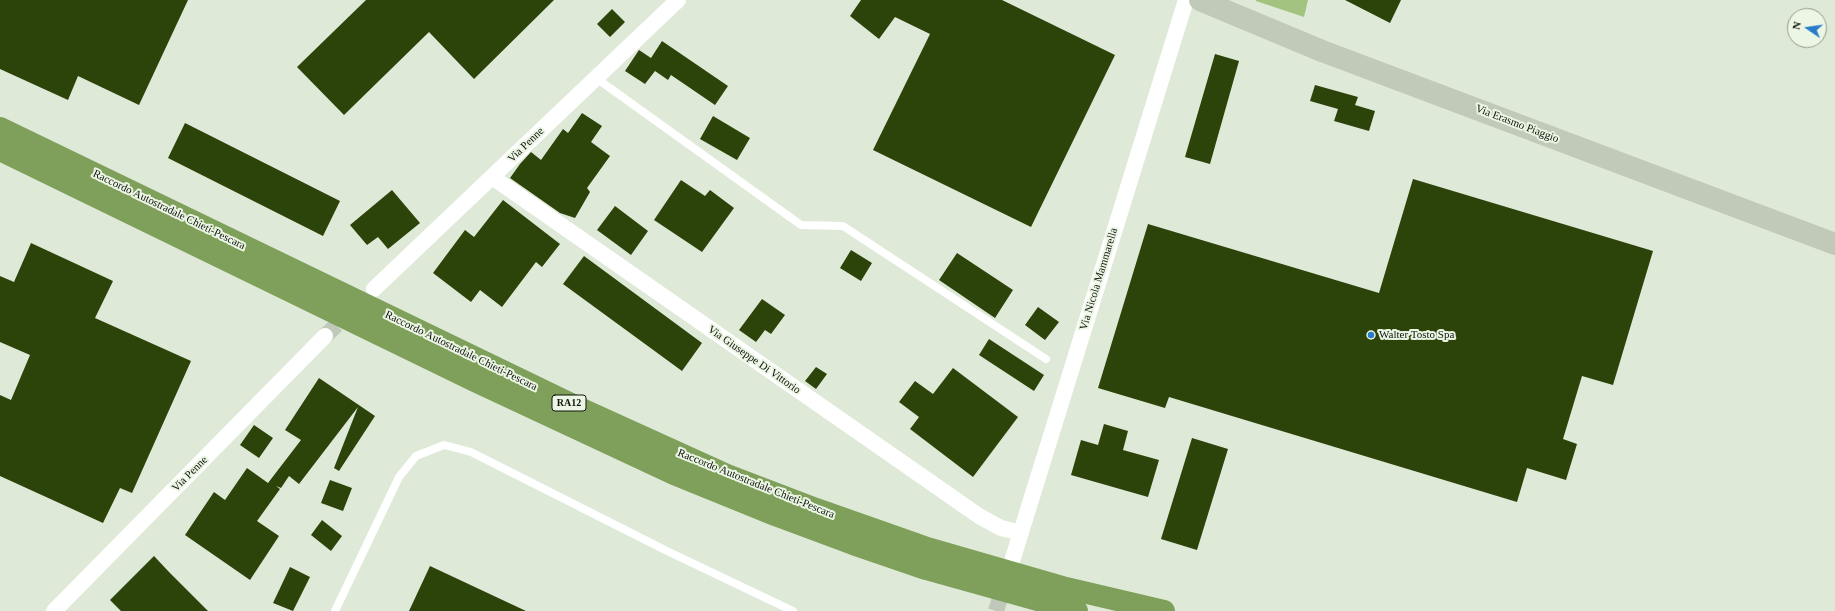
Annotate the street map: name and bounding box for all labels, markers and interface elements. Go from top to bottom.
north arrow [1787,8,1827,48]
text: N [1790,20,1803,31]
street label: Via Erasmo Piaggio [1474,102,1560,146]
street label: Via Penne [505,125,547,165]
street label: Raccordo Autostradale Chieti-Pescara [91,167,247,253]
street label: Via Nicola Mammarella [1077,226,1121,332]
street label: Raccordo Autostradale Chieti-Pescara [383,308,539,394]
street label: Via Giuseppe Di Vittorio [705,323,803,397]
place label: Walter Tosto Spa [1379,328,1454,342]
marker: Walter Tosto Spa [1366,330,1376,340]
road number: RA12 [552,395,586,411]
street label: Raccordo Autostradale Chieti-Pescara [676,446,836,522]
street label: Via Penne [169,453,211,495]

